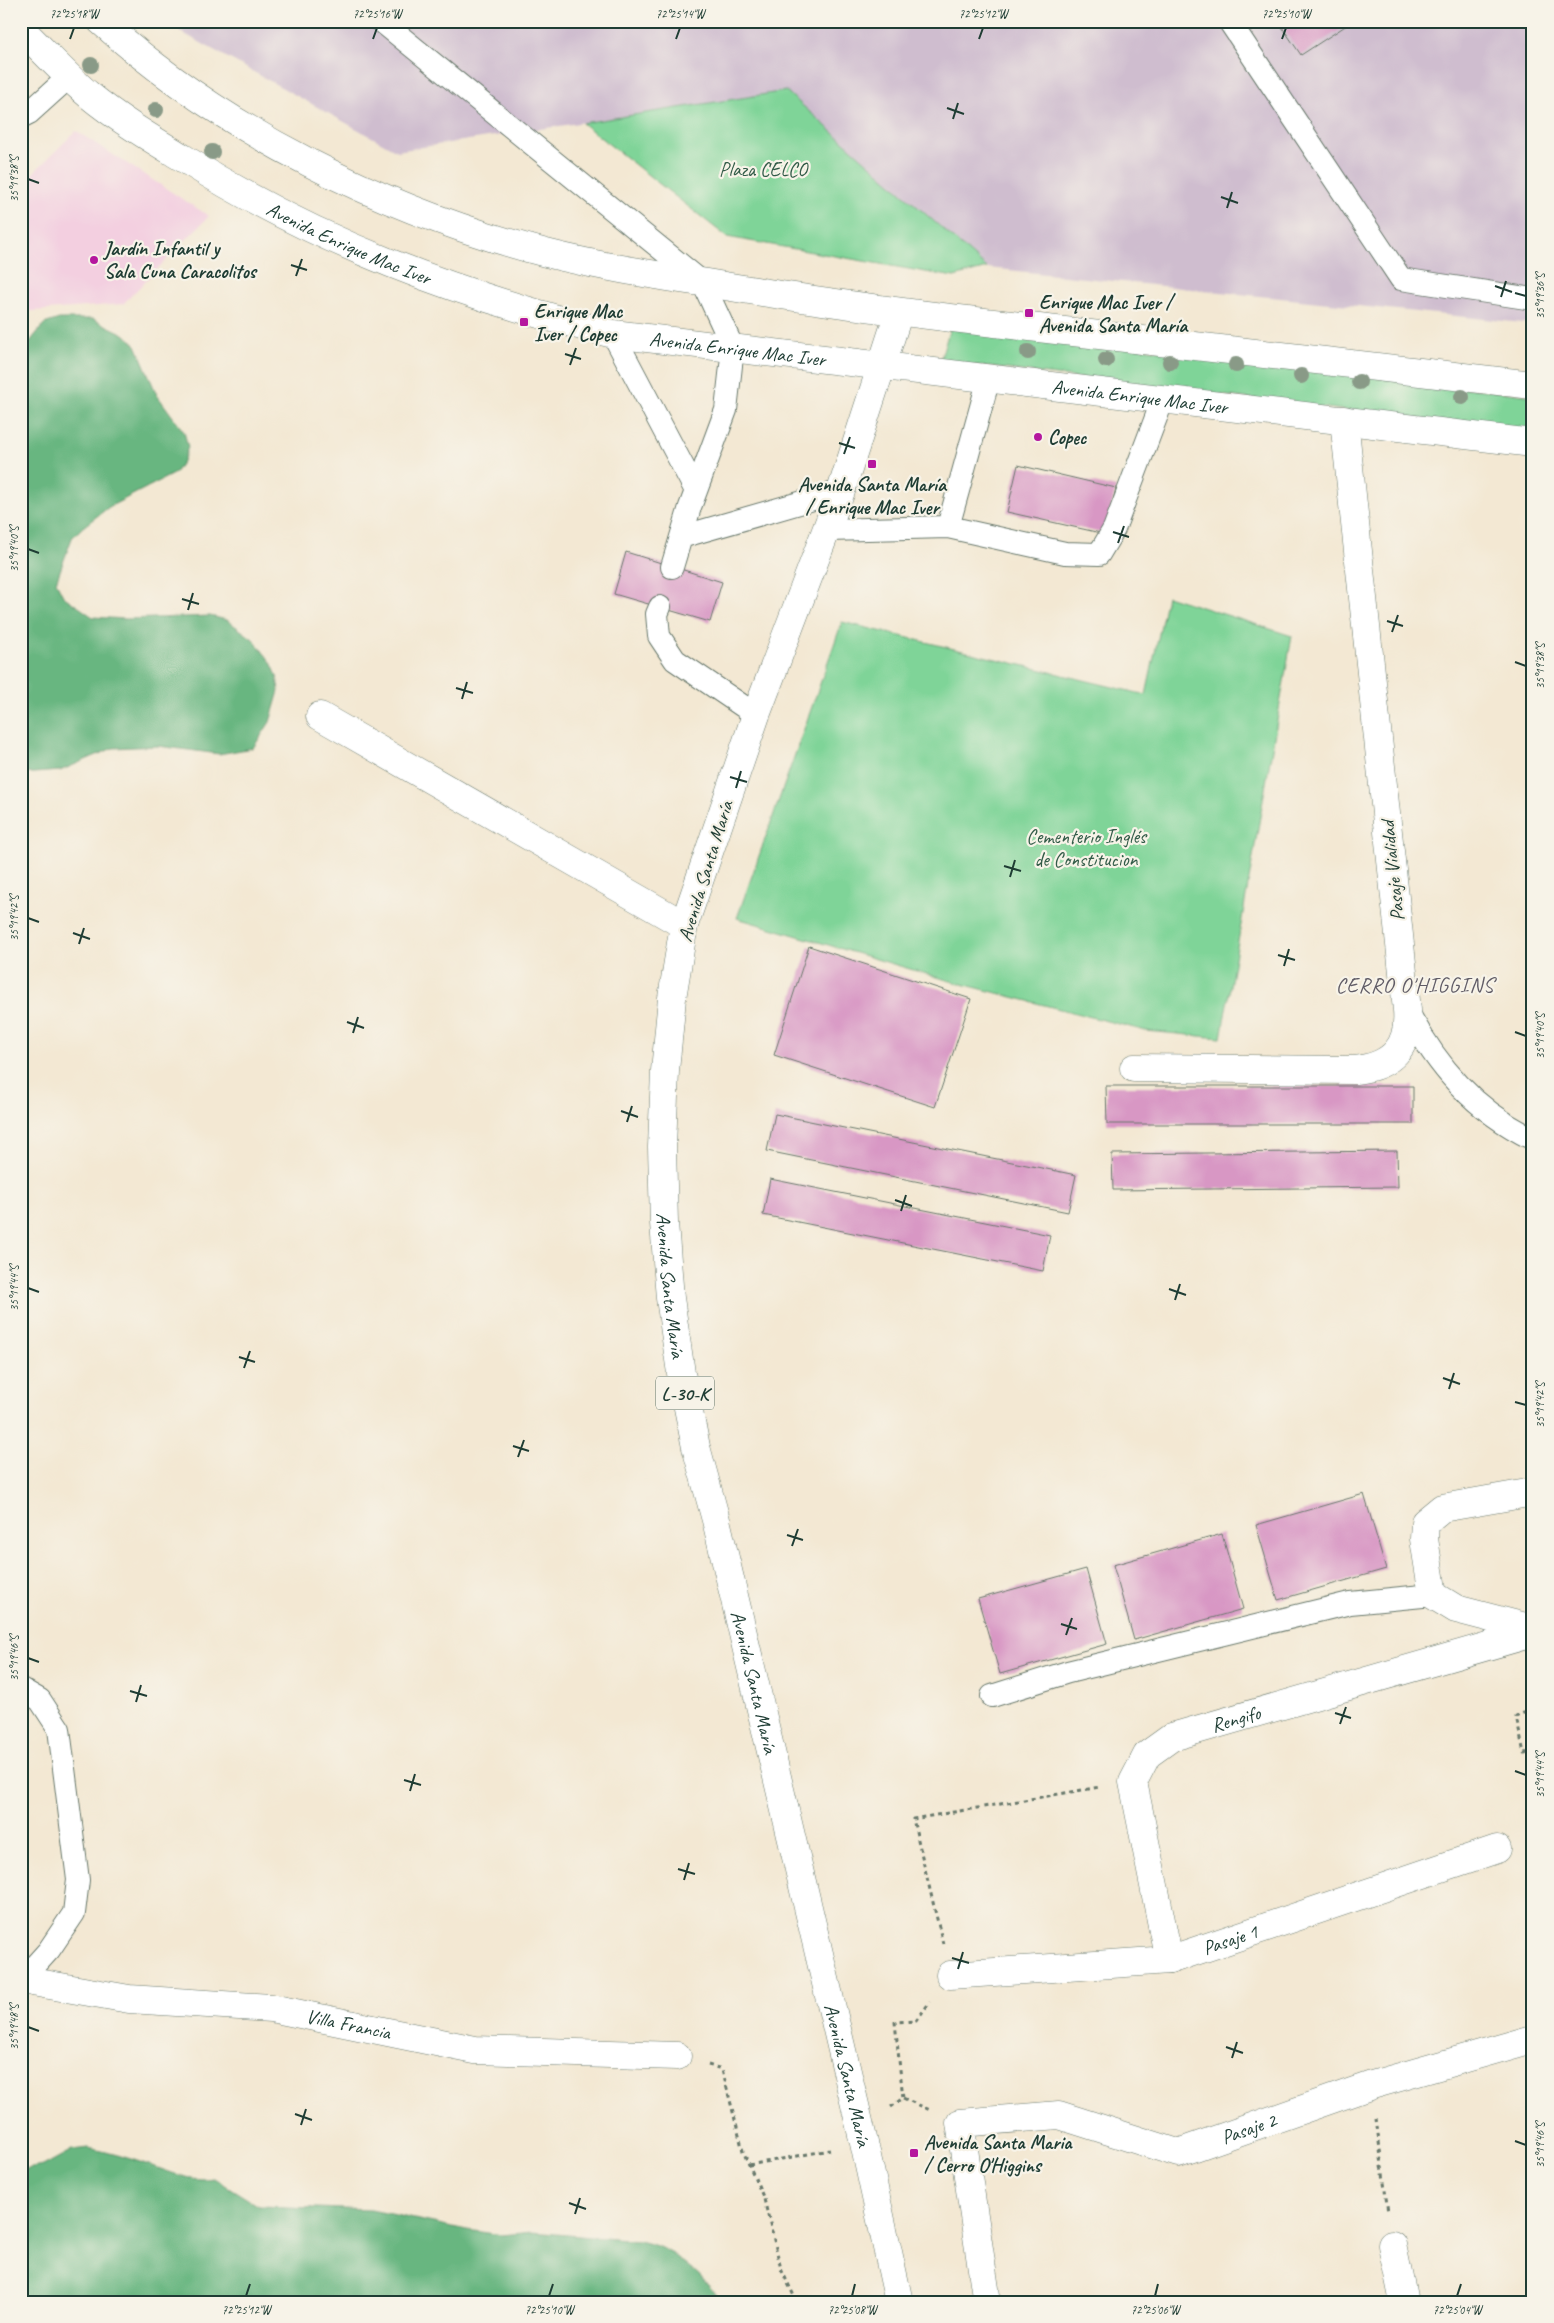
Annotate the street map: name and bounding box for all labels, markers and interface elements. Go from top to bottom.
text: 72°25'18"W [50,6,101,22]
text: 72°25'16"W [353,6,404,22]
text: 72°25'14"W [656,6,707,22]
text: 72°25'12"W [959,6,1010,22]
text: 72°25'10"W [1262,6,1313,22]
text: 35°19'38"S [6,154,22,202]
park label: Plaza CELCO [719,157,809,182]
street label: Avenida Enrique Mac Iver [262,196,436,291]
place label: Jardín Infantil y Sala Cuna Caracolitos [102,236,258,284]
marker: Jardín Infantil y Sala Cuna Caracolitos [88,254,100,266]
text: 35°19'36"S [1532,271,1548,319]
place label: Enrique Mac Iver / Avenida Santa María [1039,290,1189,338]
place label: Enrique Mac Iver / Copec [534,299,624,347]
marker: Enrique Mac Iver / Avenida Santa María [1023,307,1035,319]
marker: Enrique Mac Iver / Copec [518,316,530,328]
street label: Avenida Enrique Mac Iver [648,326,829,372]
street label: Avenida Enrique Mac Iver [1050,374,1231,420]
place label: Copec [1048,425,1087,450]
marker: Copec [1032,431,1044,443]
marker: Avenida Santa María / Enrique Mac Iver [866,458,878,470]
place label: Avenida Santa María / Enrique Mac Iver [798,472,948,520]
text: 35°19'40"S [6,524,22,572]
text: 35°19'38"S [1532,641,1548,689]
street label: Avenida Santa María [672,797,739,944]
street label: Pasaje Vialidad [1374,816,1410,922]
park label: Cementerio Inglés de Constitucion [1026,824,1148,872]
text: 35°19'42"S [6,893,22,941]
district label: CERRO O'HIGGINS [1336,972,1497,998]
text: 35°19'40"S [1532,1011,1548,1059]
street label: Avenida Santa María [651,1213,691,1361]
text: 35°19'44"S [6,1263,22,1311]
road number: L-30-K [656,1376,714,1410]
text: 35°19'42"S [1532,1380,1548,1428]
street label: Avenida Santa María [725,1608,783,1757]
text: 35°19'46"S [6,1633,22,1681]
street label: Rengifo [1208,1700,1264,1738]
text: 35°19'44"S [1532,1750,1548,1798]
street label: Pasaje 1 [1199,1919,1262,1961]
street label: Avenida Santa María [818,2001,877,2150]
text: 35°19'48"S [6,2002,22,2050]
street label: Villa Francia [304,2004,395,2046]
street label: Pasaje 2 [1218,2107,1281,2150]
text: 35°19'46"S [1532,2120,1548,2168]
place label: Avenida Santa Maria / Cerro O'Higgins [924,2130,1073,2178]
marker: Avenida Santa Maria / Cerro O'Higgins [908,2147,920,2159]
text: 72°25'12"W [222,2302,273,2318]
text: 72°25'10"W [525,2302,576,2318]
text: 72°25'08"W [828,2302,879,2318]
text: 72°25'06"W [1131,2302,1182,2318]
text: 72°25'04"W [1433,2302,1484,2318]

